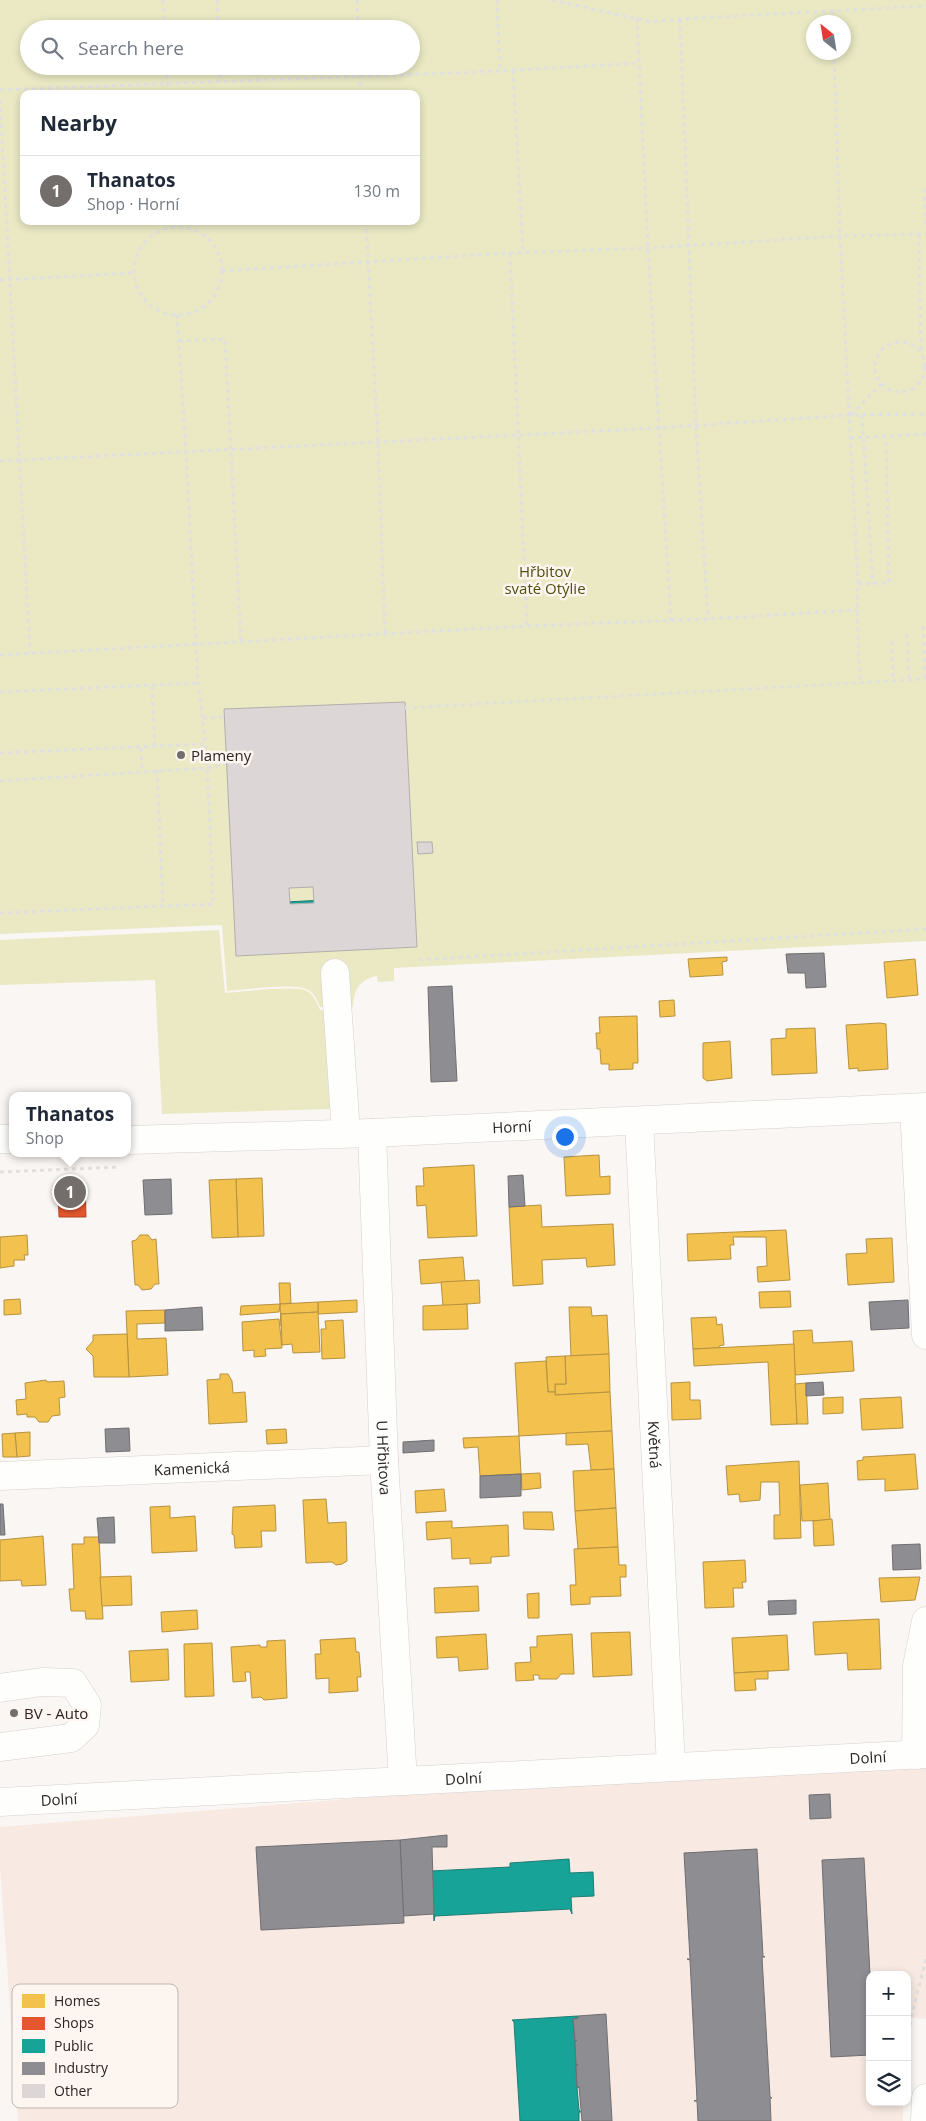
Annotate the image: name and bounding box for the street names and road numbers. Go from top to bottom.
street label: Horní [492,1115,533,1137]
street label: U Hřbitova [373,1420,396,1496]
street label: Květná [644,1420,666,1469]
street label: Kamenická [153,1456,230,1480]
street label: Dolní [849,1746,888,1768]
street label: Dolní [445,1767,483,1789]
street label: Dolní [40,1788,79,1810]

